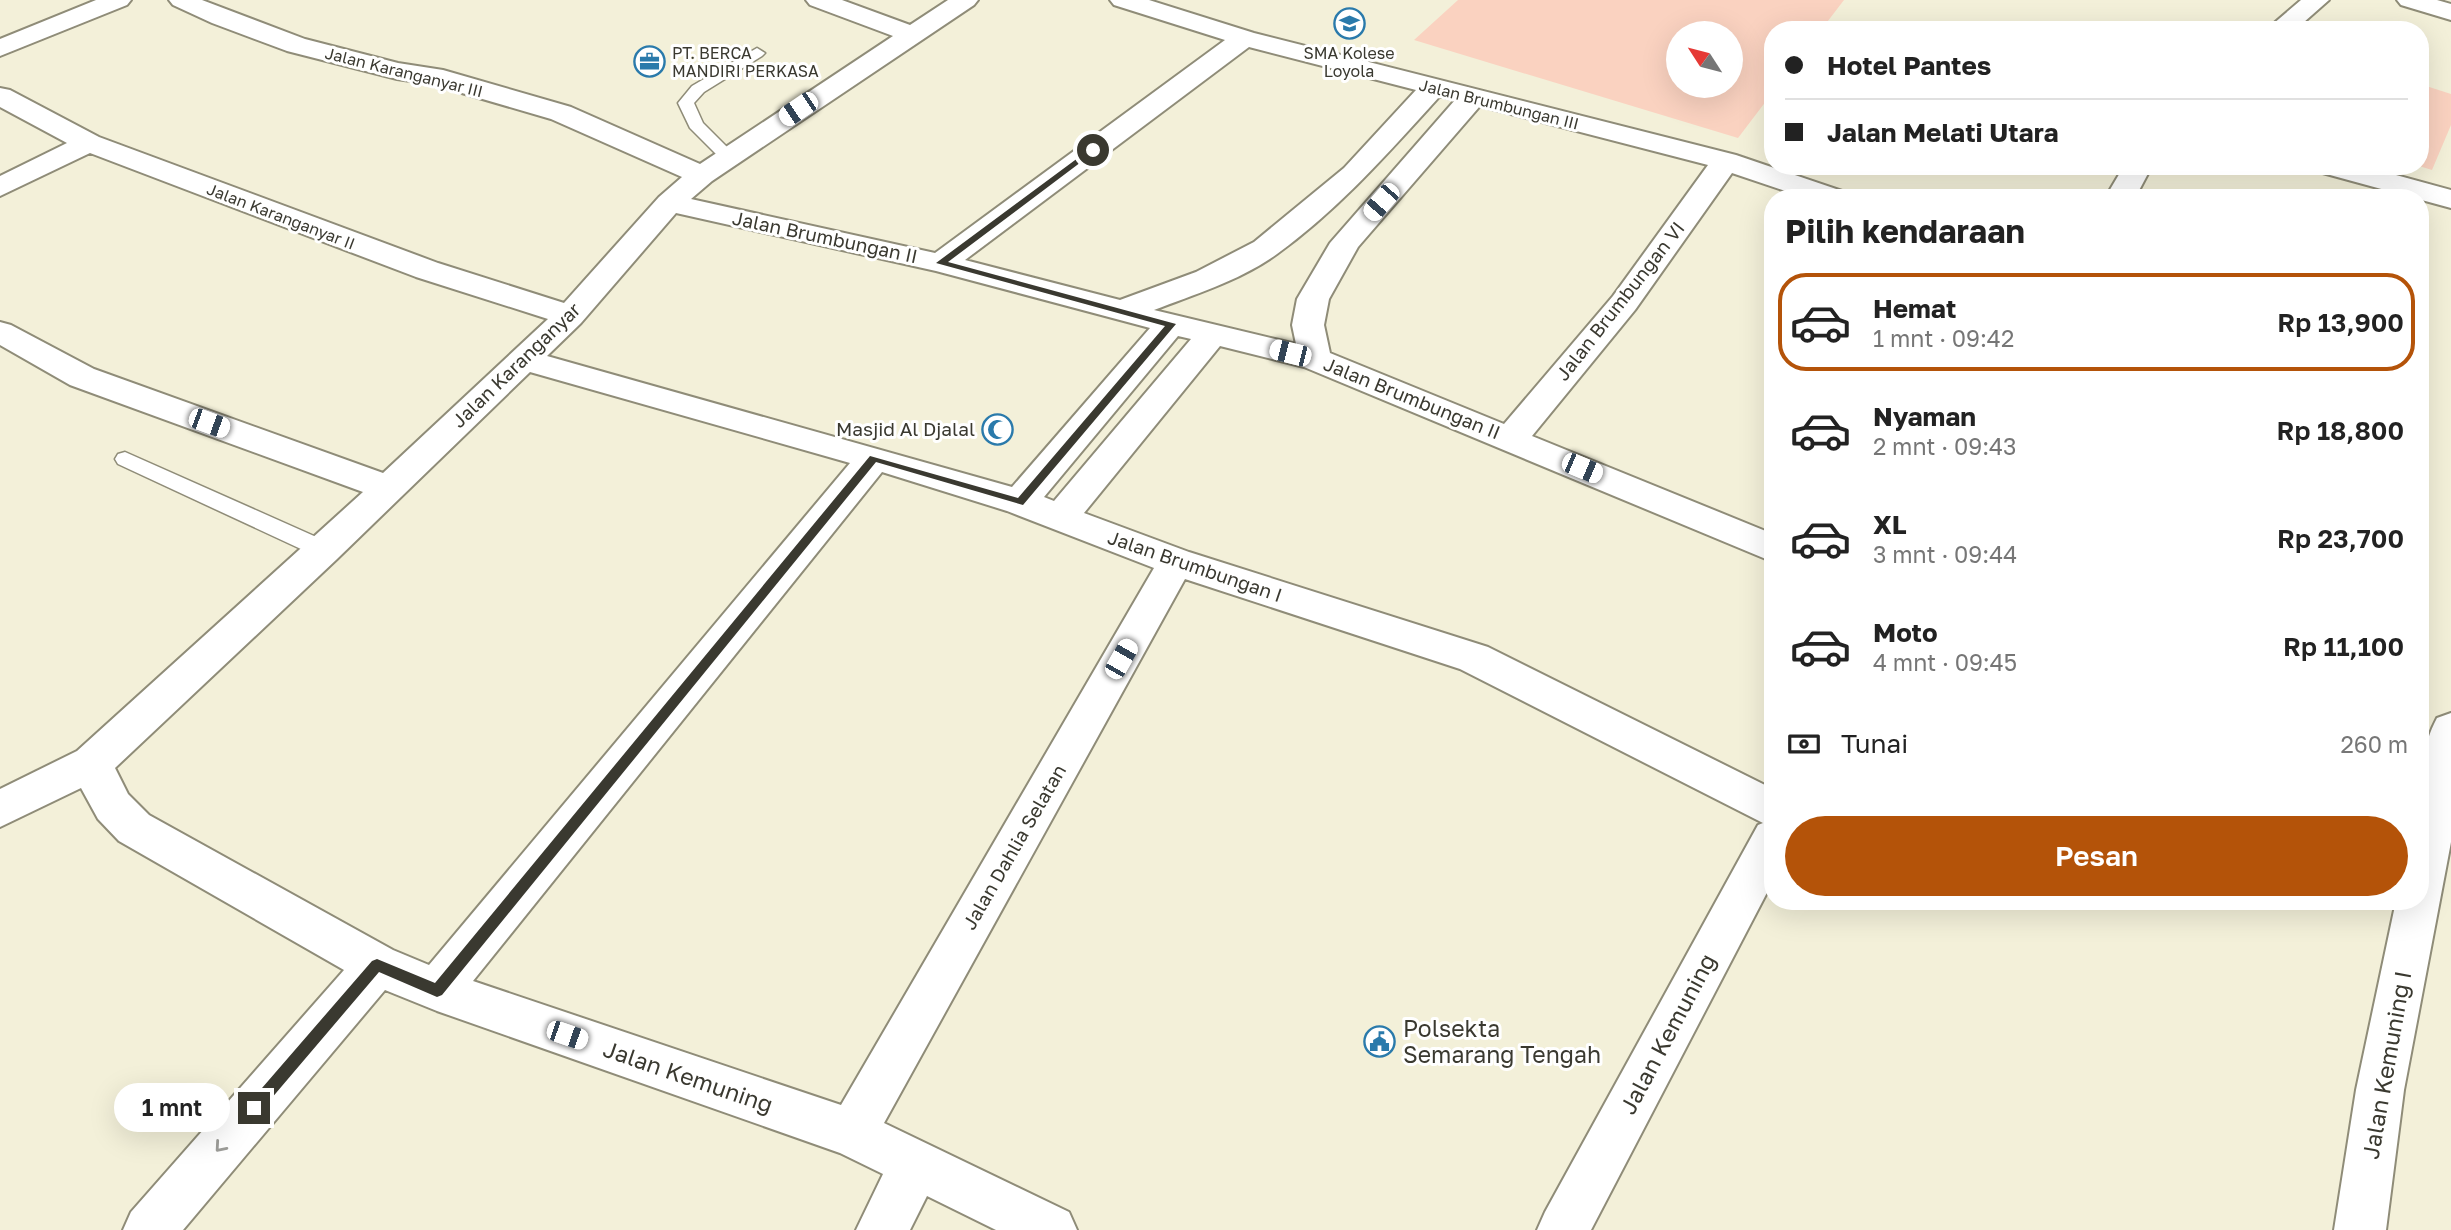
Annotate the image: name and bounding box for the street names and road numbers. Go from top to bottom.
street label: Jalan Karanganyar III [323,43,485,101]
street label: Jalan Brumbungan III [1417,74,1581,134]
street label: Jalan Karanganyar II [204,179,358,253]
street label: Jalan Brumbungan II [730,206,920,267]
street label: Jalan Brumbungan VI [1550,217,1689,385]
street label: Jalan Karanganyar [447,297,585,432]
street label: Jalan Brumbungan II [1320,352,1504,444]
street label: Jalan Brumbungan I [1105,525,1285,606]
street label: Jalan Dahlia Selatan [957,760,1070,933]
street label: Jalan Kemuning [1613,949,1721,1119]
street label: Jalan Kemuning I [2356,969,2416,1161]
street label: Jalan Kemuning [600,1034,777,1118]

